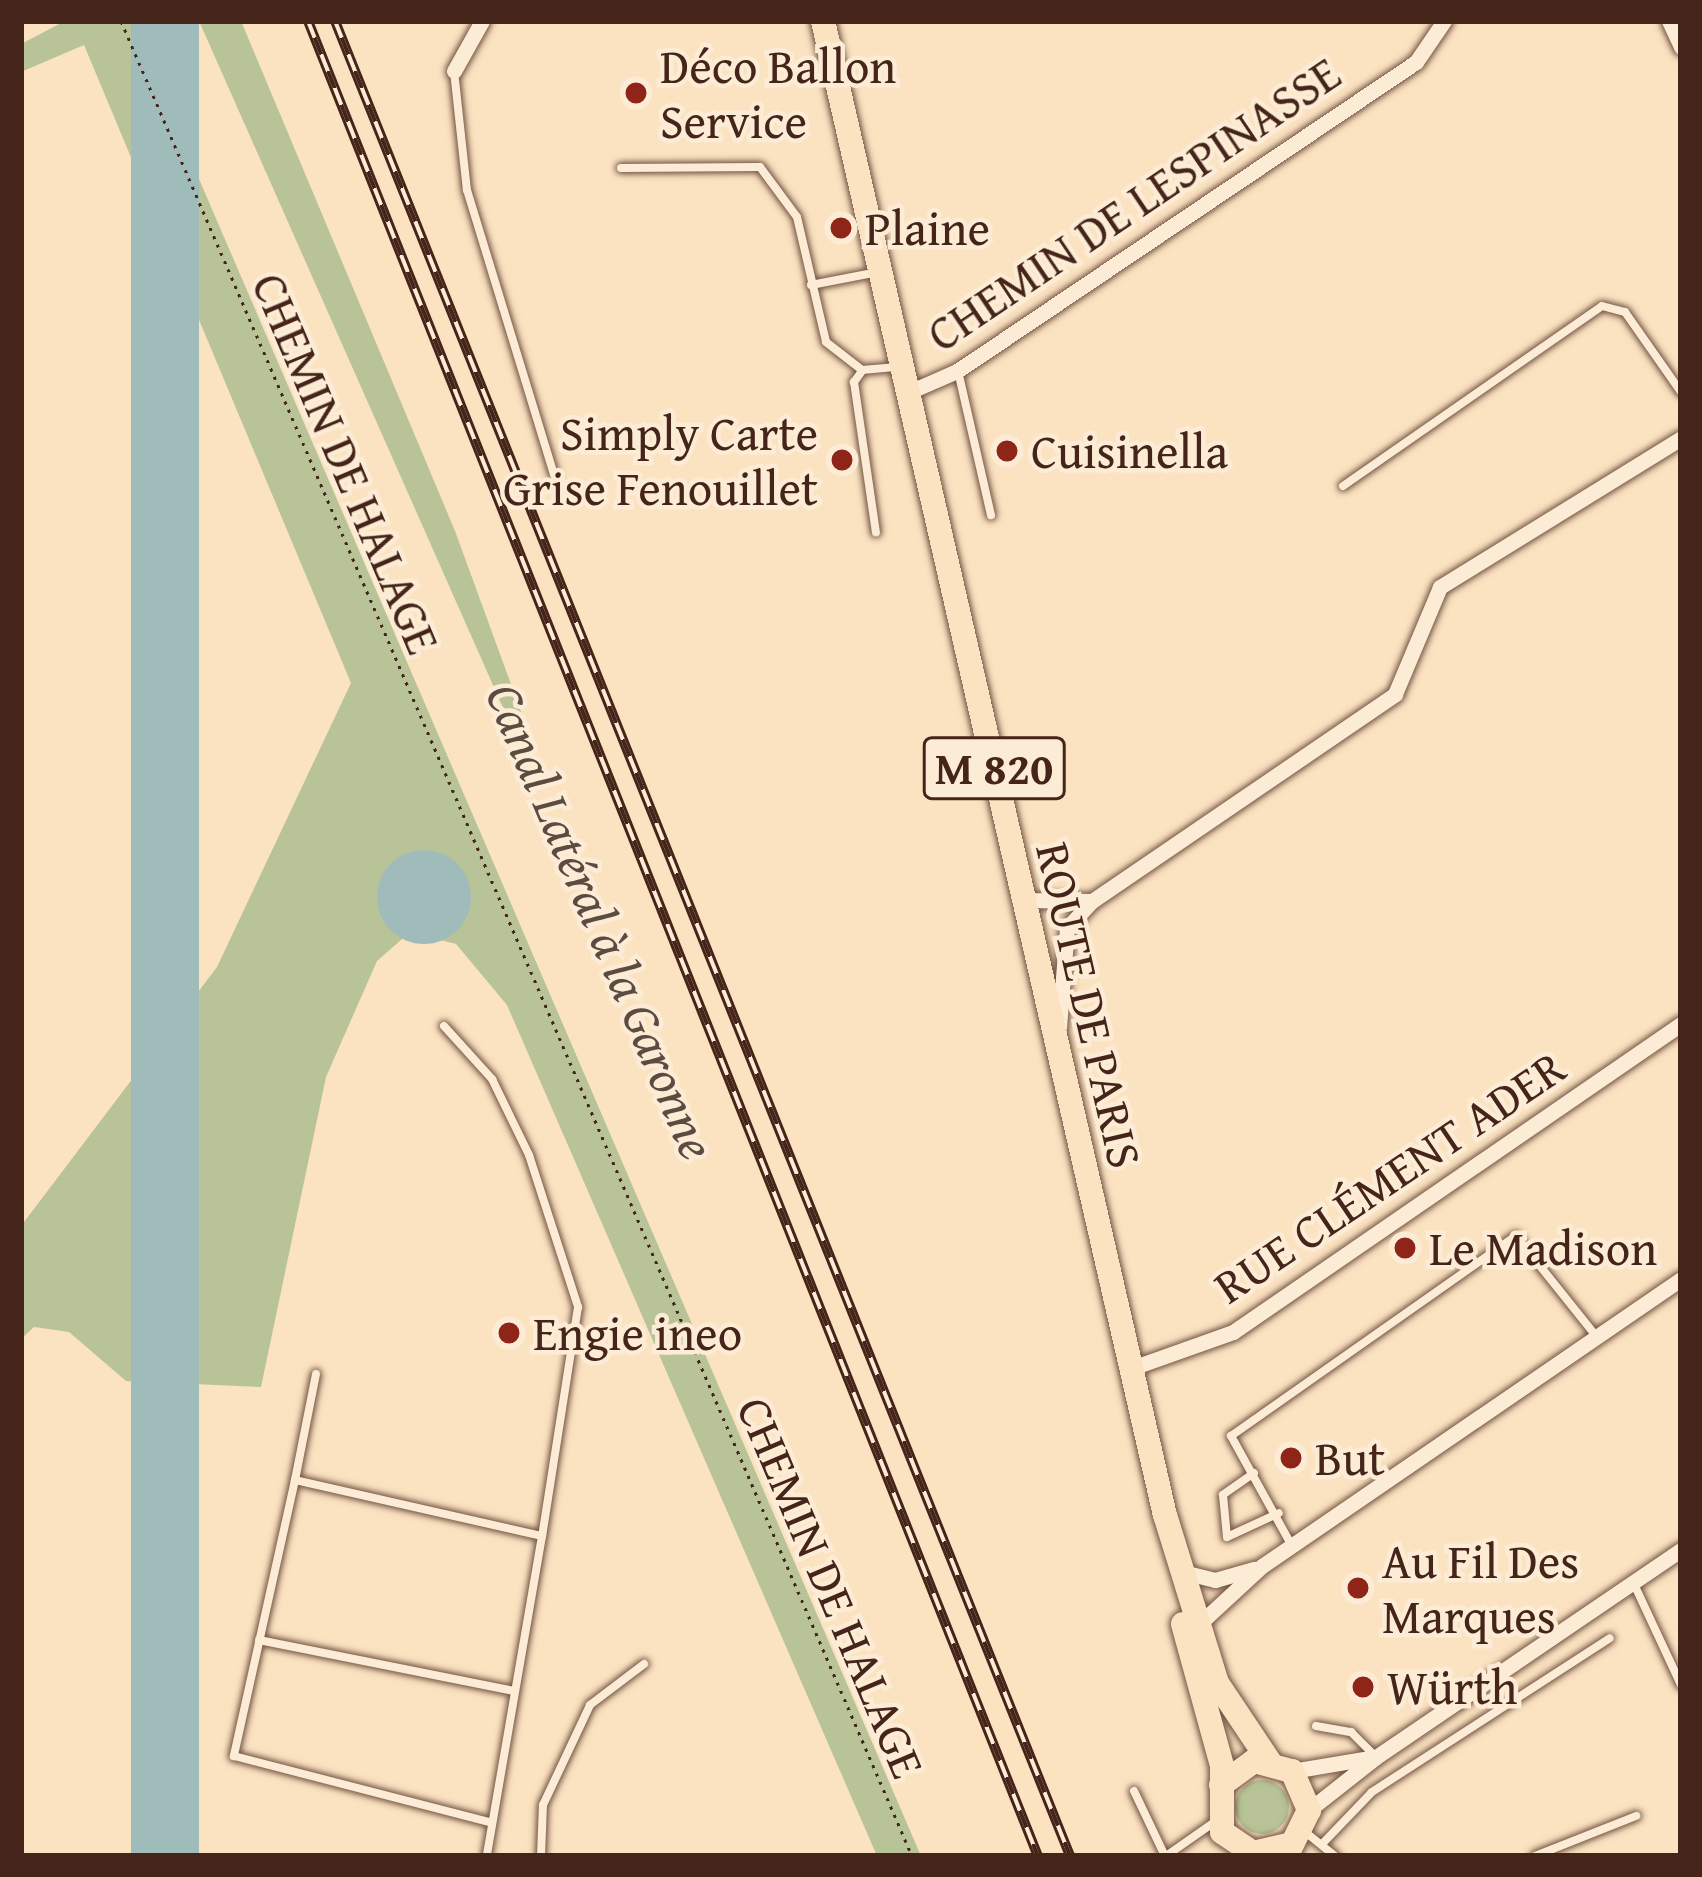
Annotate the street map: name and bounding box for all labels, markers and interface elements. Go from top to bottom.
place label: Déco Ballon Service [660,36,896,149]
street label: CHEMIN DE LESPINASSE [916,43,1350,363]
marker: Déco Ballon Service [623,80,649,106]
place label: Plaine [865,199,990,257]
marker: Plaine [828,215,854,241]
street label: CHEMIN DE HALAGE [241,264,453,662]
place label: Simply Carte Grise Fenouillet [503,403,818,516]
place label: Cuisinella [1031,422,1228,480]
marker: Cuisinella [994,438,1020,464]
marker: Simply Carte Grise Fenouillet [829,447,855,473]
water label: Canal Latéral à la Garonne [473,674,729,1168]
road number: M 820 [922,729,1066,807]
street label: ROUTE DE PARIS [1025,837,1155,1173]
street label: RUE CLÉMENT ADER [1203,1037,1575,1315]
place label: Le Madison [1429,1219,1657,1277]
marker: Le Madison [1392,1235,1418,1261]
place label: Engie ineo [533,1304,742,1362]
marker: Engie ineo [496,1320,522,1346]
street label: CHEMIN DE HALAGE [726,1388,938,1786]
place label: But [1315,1429,1385,1487]
marker: But [1278,1445,1304,1471]
place label: Au Fil Des Marques [1382,1531,1579,1644]
marker: Au Fil Des Marques [1345,1575,1371,1601]
place label: Würth [1387,1658,1517,1716]
marker: Würth [1350,1674,1376,1700]

